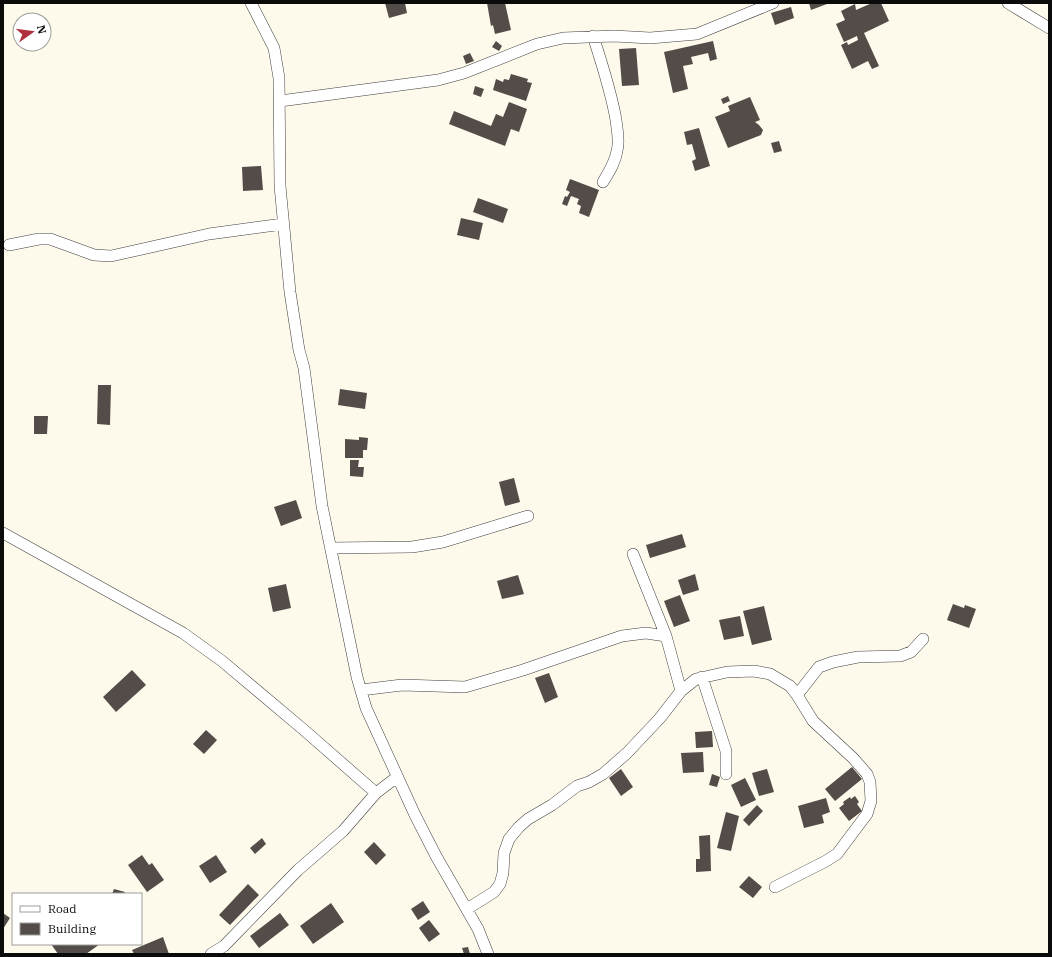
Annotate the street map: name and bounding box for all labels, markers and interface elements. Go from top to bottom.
north arrow [12,12,52,52]
text: N [34,24,50,36]
legend [12,893,142,945]
text: Road [48,901,77,916]
text: Building [48,921,96,936]

